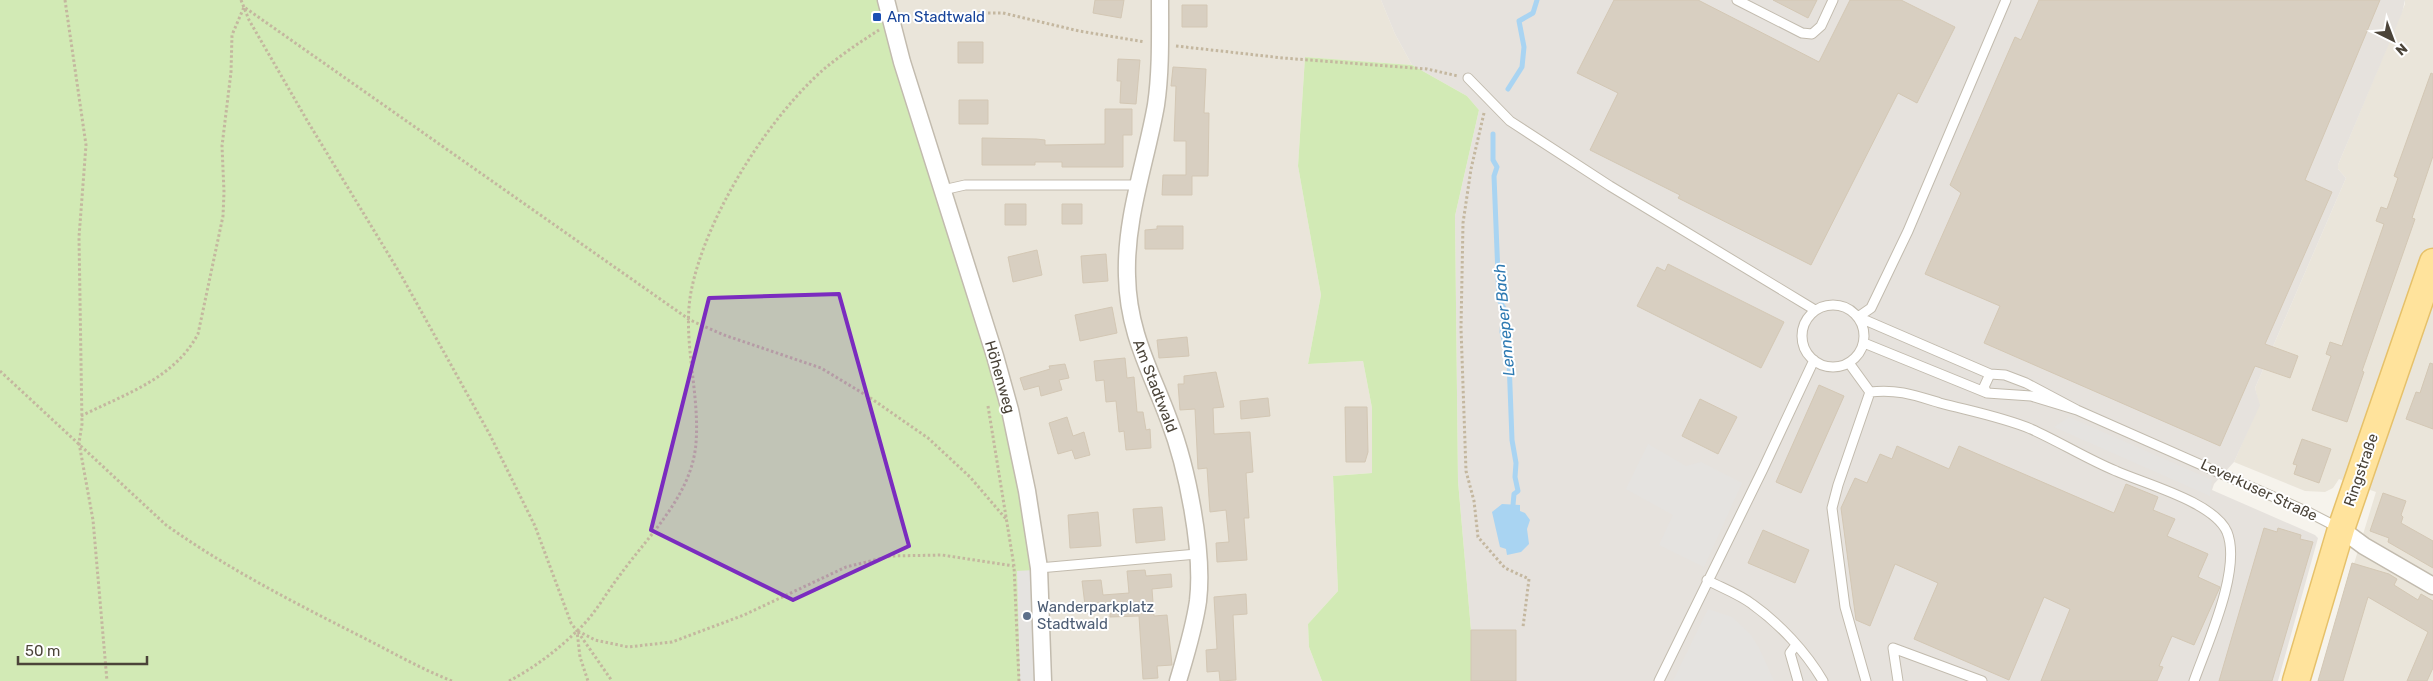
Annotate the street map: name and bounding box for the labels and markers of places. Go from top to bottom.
place label: Am Stadtwald [887,8,985,26]
marker: Am Stadtwald [871,11,883,23]
place label: Wanderparkplatz Stadtwald [1037,598,1154,633]
marker: Wanderparkplatz Stadtwald [1021,610,1033,622]

